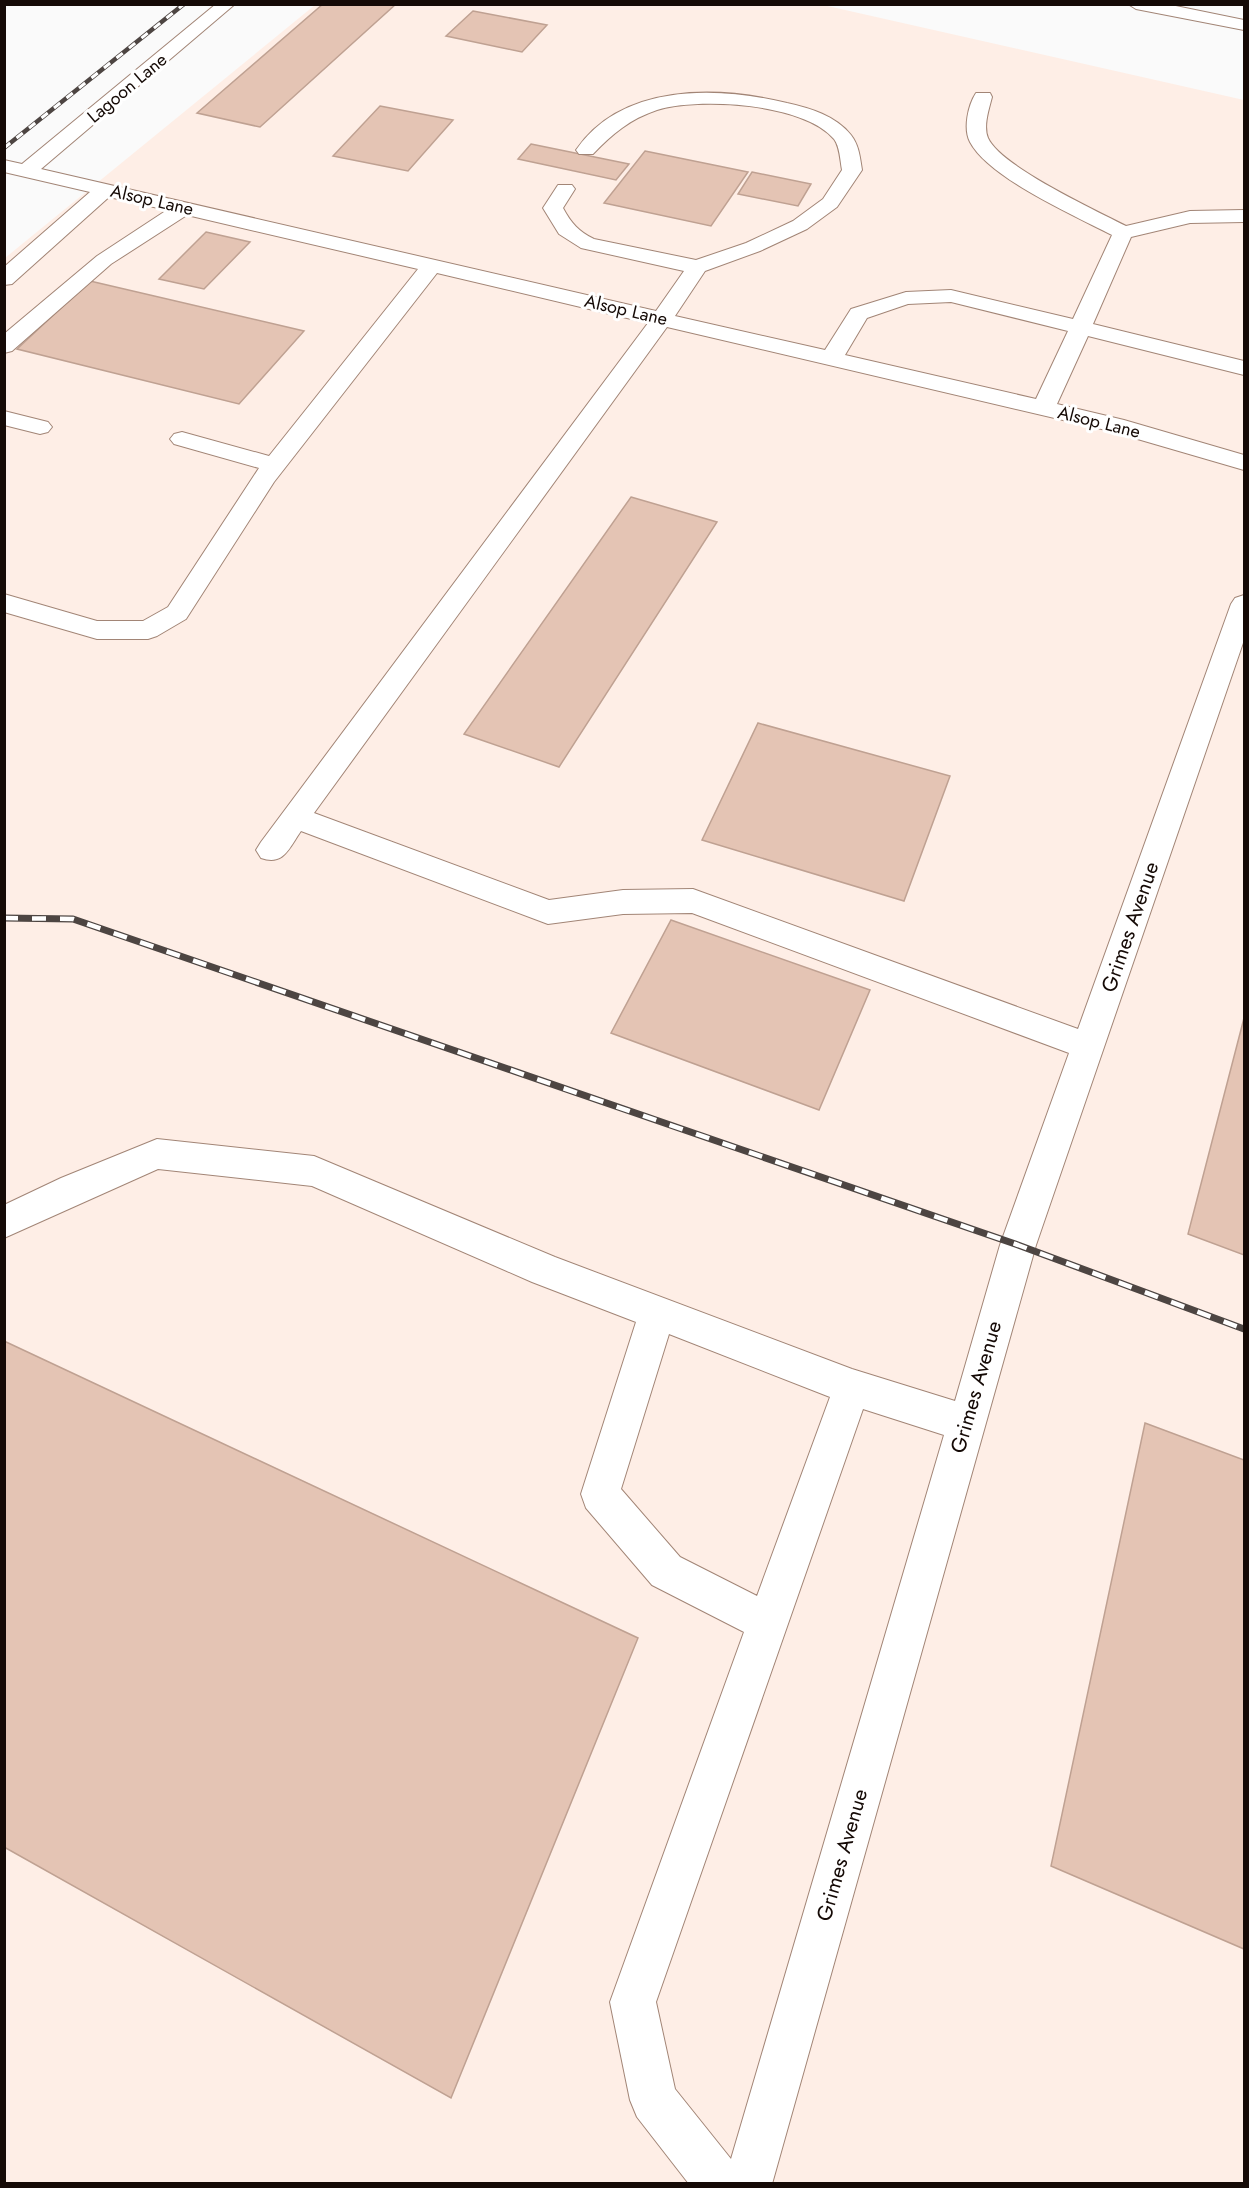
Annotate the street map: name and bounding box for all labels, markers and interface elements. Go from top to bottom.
street label: Lagoon Lane [81,47,173,129]
street label: Alsop Lane [108,178,196,222]
street label: Alsop Lane [582,288,670,332]
street label: Alsop Lane [1055,399,1143,445]
street label: Grimes Avenue [1094,858,1166,996]
street label: Grimes Avenue [943,1317,1009,1457]
street label: Grimes Avenue [809,1785,875,1925]

